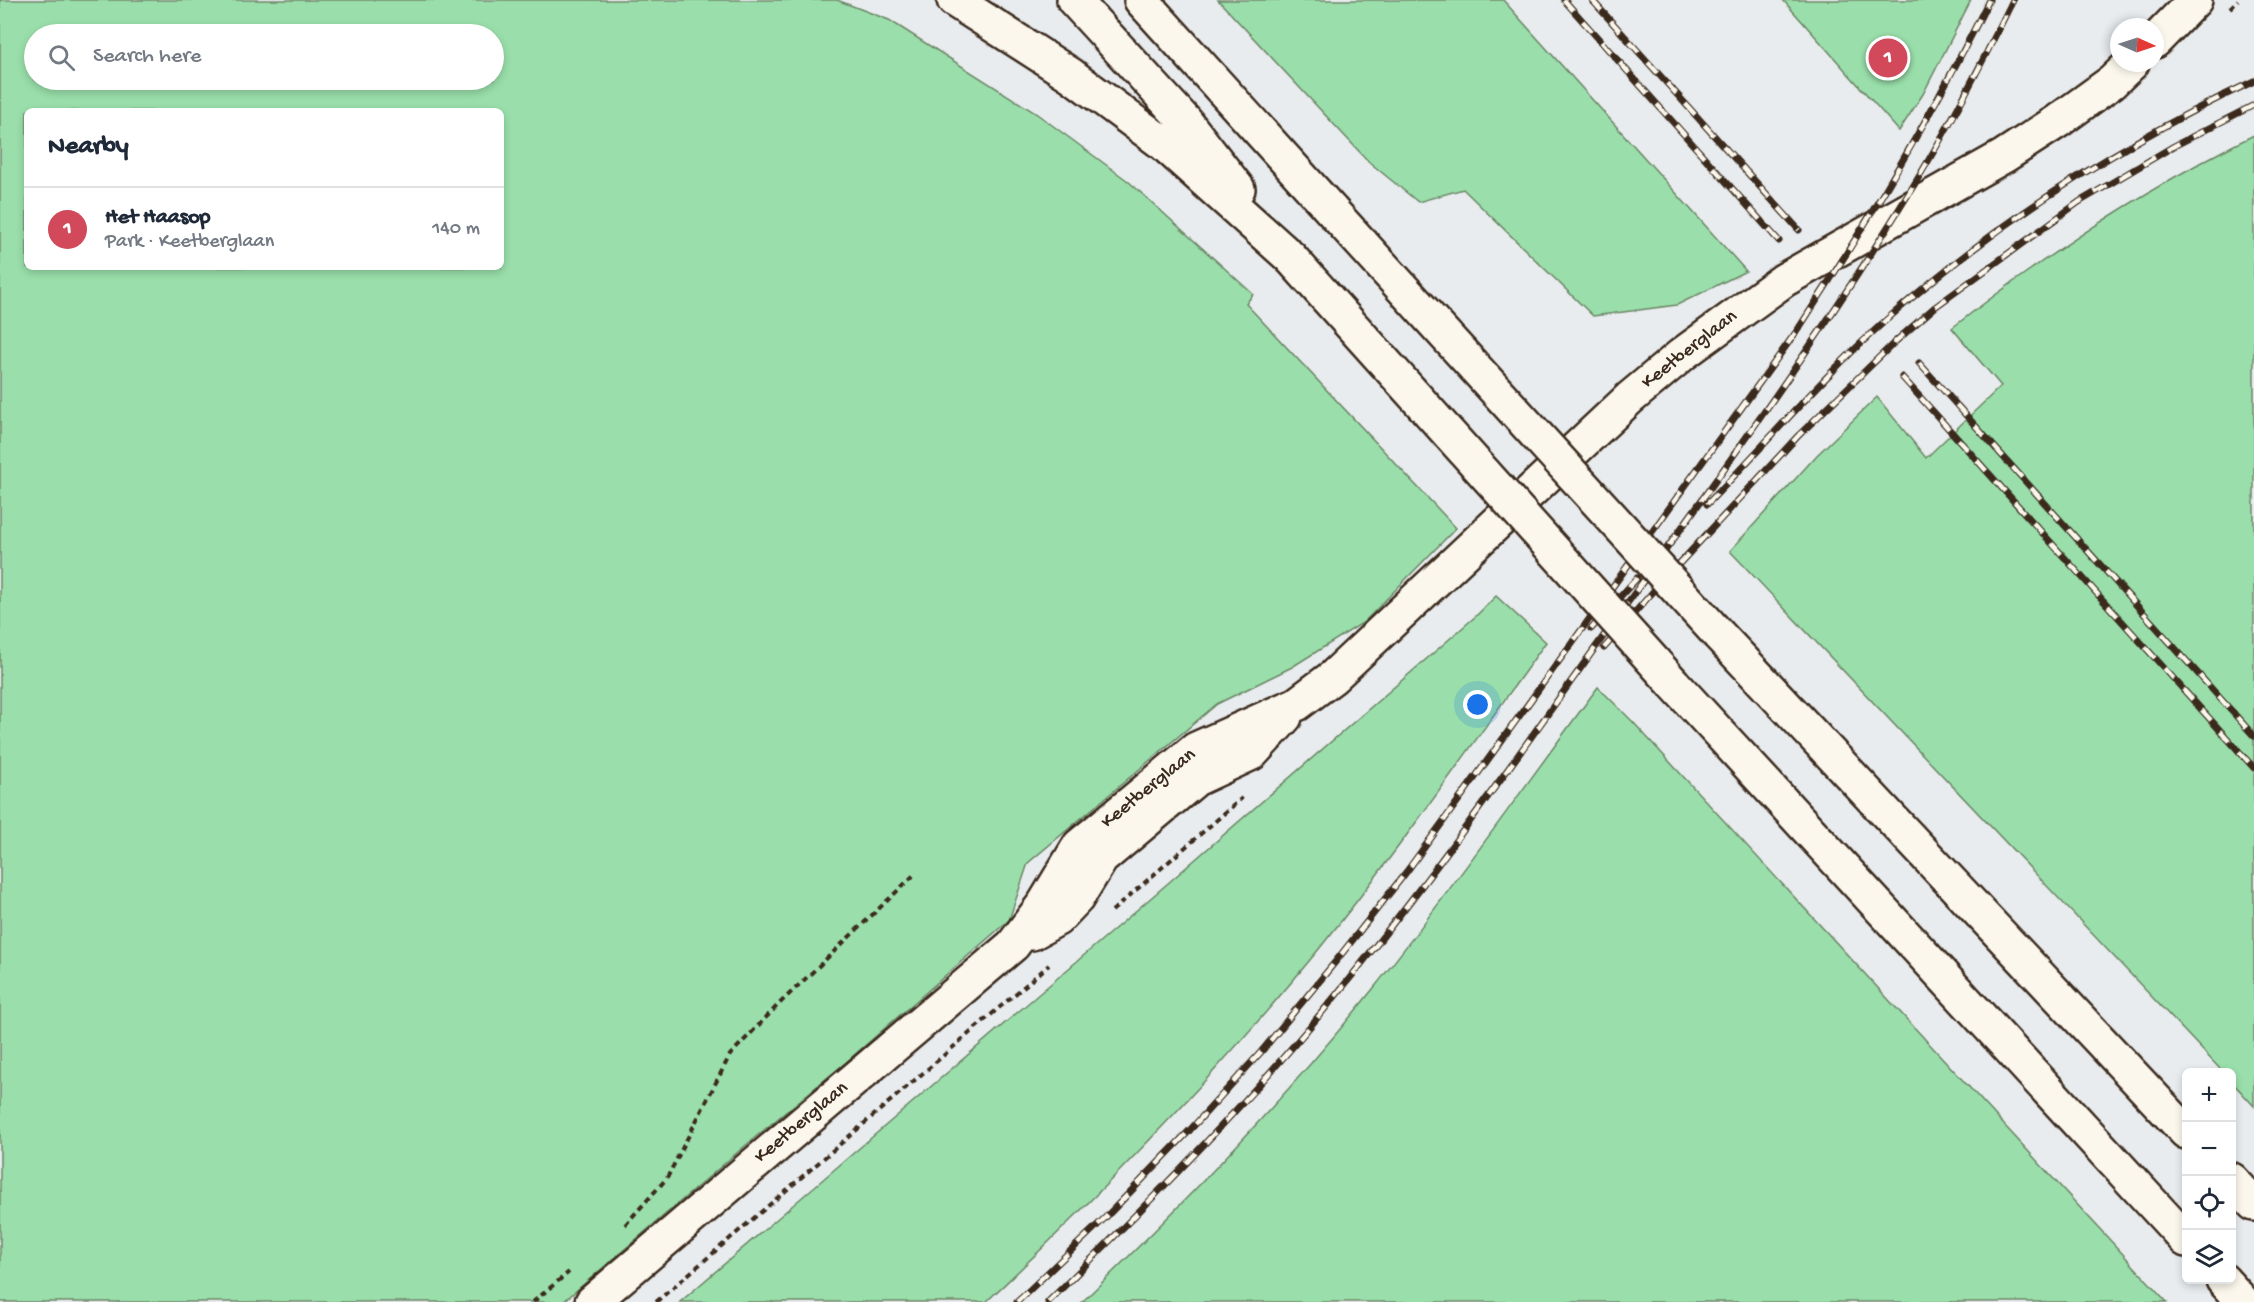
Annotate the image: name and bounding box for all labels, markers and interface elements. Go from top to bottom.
north arrow [2110,18,2164,72]
search box [24,24,504,90]
pin: 1 [1868,36,1908,80]
icon: search [45,41,78,74]
text: Search here [93,44,201,70]
text: Nearby [48,132,129,163]
text: Het Haasop [105,205,210,231]
text: 1 [63,218,72,241]
text: 140 m [432,218,480,241]
text: Park · Keetberglaan [105,231,274,254]
street label: Keetberglaan [1637,305,1743,395]
your location [1463,690,1492,719]
street label: Keetberglaan [1097,743,1201,834]
map controls [2182,1068,2236,1284]
button: + [2182,1068,2236,1122]
street label: Keetberglaan [750,1077,854,1169]
button: − [2182,1122,2236,1176]
button: locate [2182,1176,2236,1230]
button: layers [2182,1230,2236,1284]

